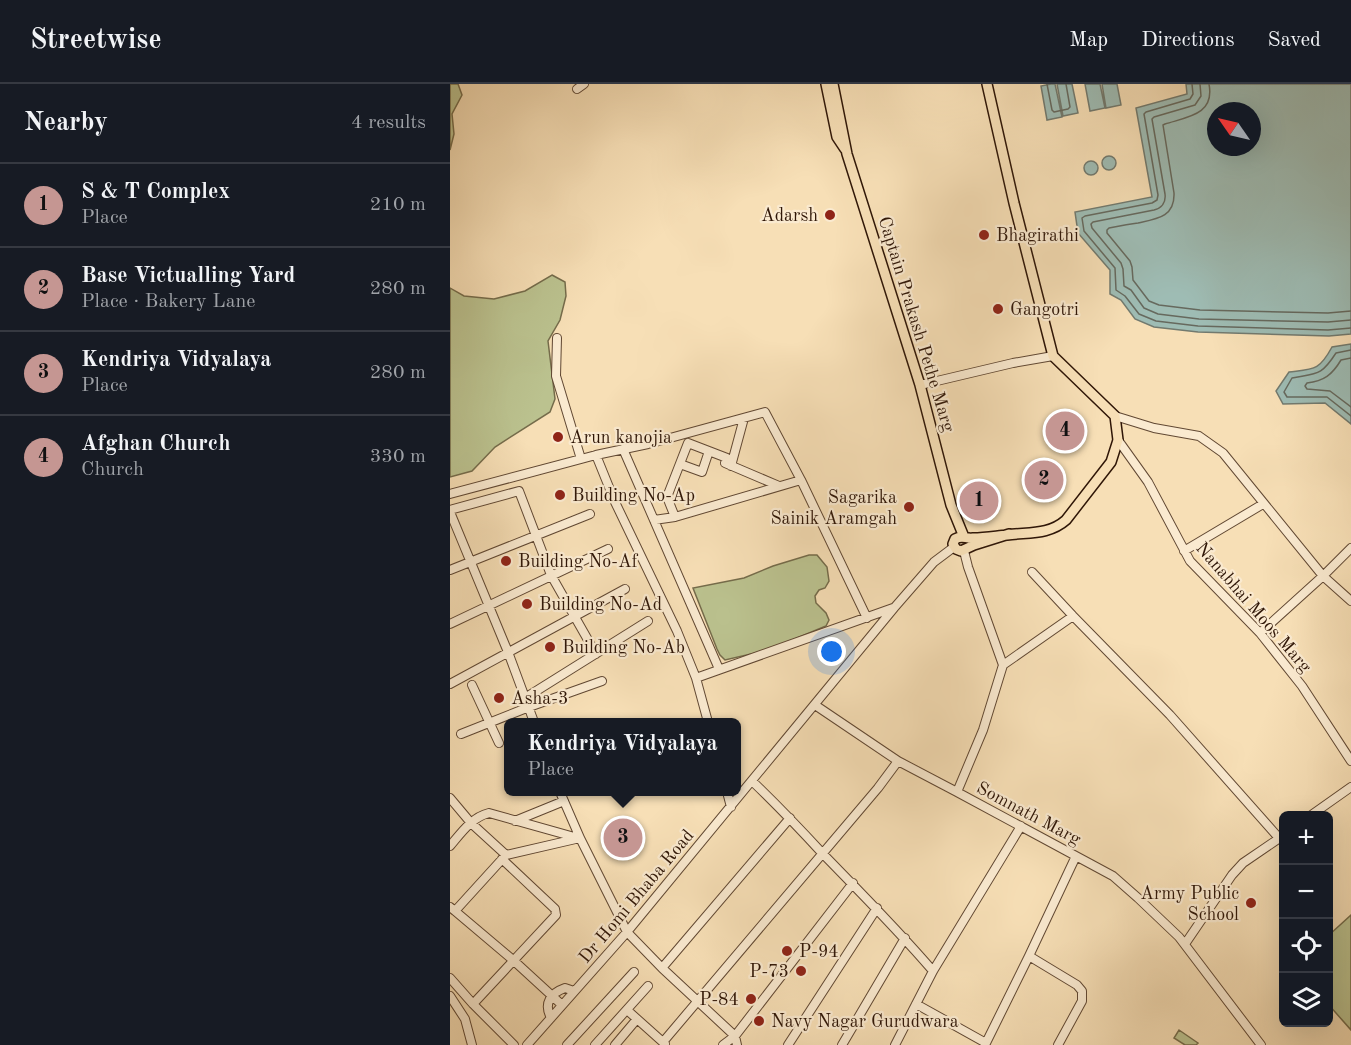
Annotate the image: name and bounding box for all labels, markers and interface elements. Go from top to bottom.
text: Streetwise [30,27,162,55]
text: Map [1069,30,1108,51]
text: Directions [1141,30,1235,51]
text: Saved [1268,30,1321,51]
north arrow [1207,102,1261,156]
text: Nearby [24,110,108,136]
text: 4 results [351,113,426,133]
text: S & T Complex [81,181,230,203]
text: 1 [38,195,49,215]
text: 210 m [370,195,426,215]
place label: Adarsh [761,207,818,225]
text: Place [81,208,128,228]
marker: Adarsh [823,208,837,222]
street label: Captain Prakash Pethe Marg [875,214,958,435]
place label: Bhagirathi [996,227,1079,245]
marker: Bhagirathi [977,228,991,242]
text: Base Victualling Yard [81,265,295,287]
text: 2 [38,279,49,299]
text: 280 m [370,279,426,299]
text: Place · Bakery Lane [81,292,256,312]
place label: Gangotri [1010,301,1079,319]
marker: Gangotri [991,302,1005,316]
text: Kendriya Vidyalaya [81,349,271,371]
text: 3 [38,363,49,383]
text: 280 m [370,363,426,383]
text: Place [81,376,128,396]
pin: 4 [1046,408,1084,454]
place label: Arun kanojia [570,429,672,447]
marker: Arun kanojia [551,430,565,444]
text: Afghan Church [81,433,230,455]
text: 4 [38,447,49,467]
text: 330 m [370,447,426,467]
pin: 2 [1024,458,1064,502]
text: Church [81,460,144,480]
pin: 1 [960,478,998,524]
place label: Building No-Ap [572,487,695,505]
marker: Building No-Ap [553,488,567,502]
place label: Sagarika Sainik Aramgah [770,489,897,528]
marker: Sagarika Sainik Aramgah [902,500,916,514]
street label: Nanabhai Moos Marg [1192,539,1315,676]
place label: Building No-Af [518,553,639,571]
marker: Building No-Af [499,554,513,568]
place label: Building No-Ad [539,596,662,614]
marker: Building No-Ad [520,597,534,611]
your location [817,637,846,666]
place label: Building No-Ab [562,639,685,657]
marker: Building No-Ab [543,640,557,654]
place label: Asha-3 [511,690,568,708]
marker: Asha-3 [492,691,506,705]
popup [504,718,741,796]
text: Kendriya Vidyalaya [527,733,718,755]
text: Place [527,760,574,780]
street label: Somnath Marg [973,779,1084,849]
map controls [1279,811,1333,1027]
button: + [1279,811,1333,865]
pin: 3 [604,816,642,861]
street label: Dr Homi Bhaba Road [576,826,698,967]
button: − [1279,865,1333,919]
place label: Army Public School [1140,885,1239,924]
marker: Army Public School [1244,896,1258,910]
button: locate [1279,919,1333,973]
place label: P-94 [799,943,839,961]
marker: P-94 [780,944,794,958]
place label: P-73 [749,963,789,981]
marker: P-73 [794,964,808,978]
button: layers [1279,973,1333,1027]
place label: P-84 [699,991,739,1009]
marker: P-84 [744,992,758,1006]
place label: Navy Nagar Gurudwara [771,1013,959,1031]
marker: Navy Nagar Gurudwara [752,1014,766,1028]

